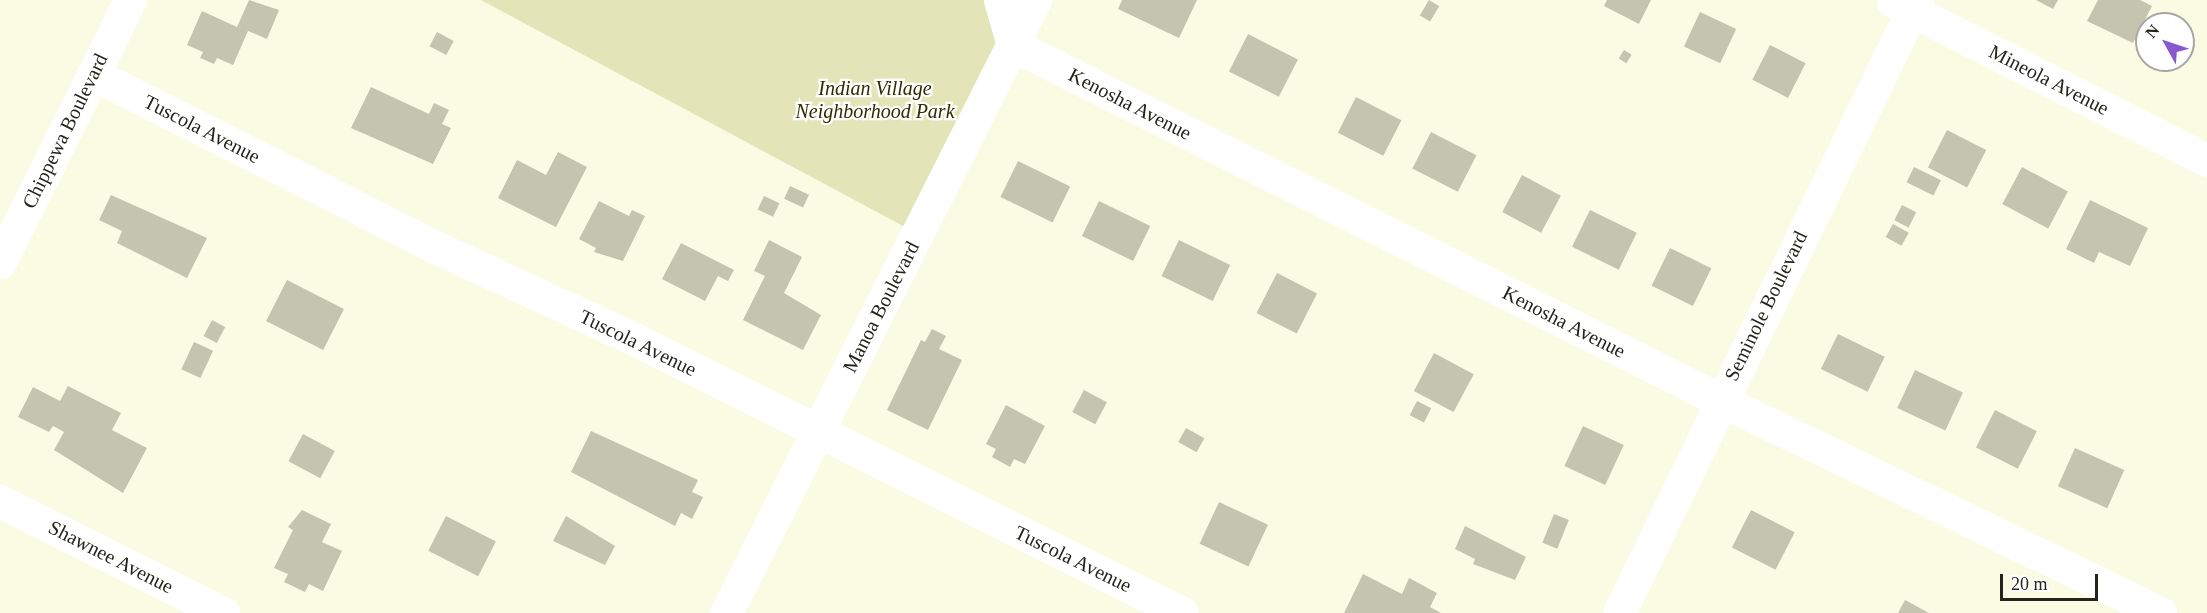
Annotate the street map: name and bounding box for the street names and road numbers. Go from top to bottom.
street label: Mineola Avenue [1985,39,2113,121]
street label: Chippewa Boulevard [17,50,113,212]
street label: Kenosha Avenue [1064,63,1196,145]
street label: Tuscola Avenue [139,89,265,169]
street label: Seminole Boulevard [1719,227,1813,385]
street label: Manoa Boulevard [838,237,924,377]
street label: Kenosha Avenue [1498,281,1630,363]
street label: Tuscola Avenue [575,304,701,382]
street label: Shawnee Avenue [44,515,178,599]
street label: Tuscola Avenue [1010,520,1136,598]

